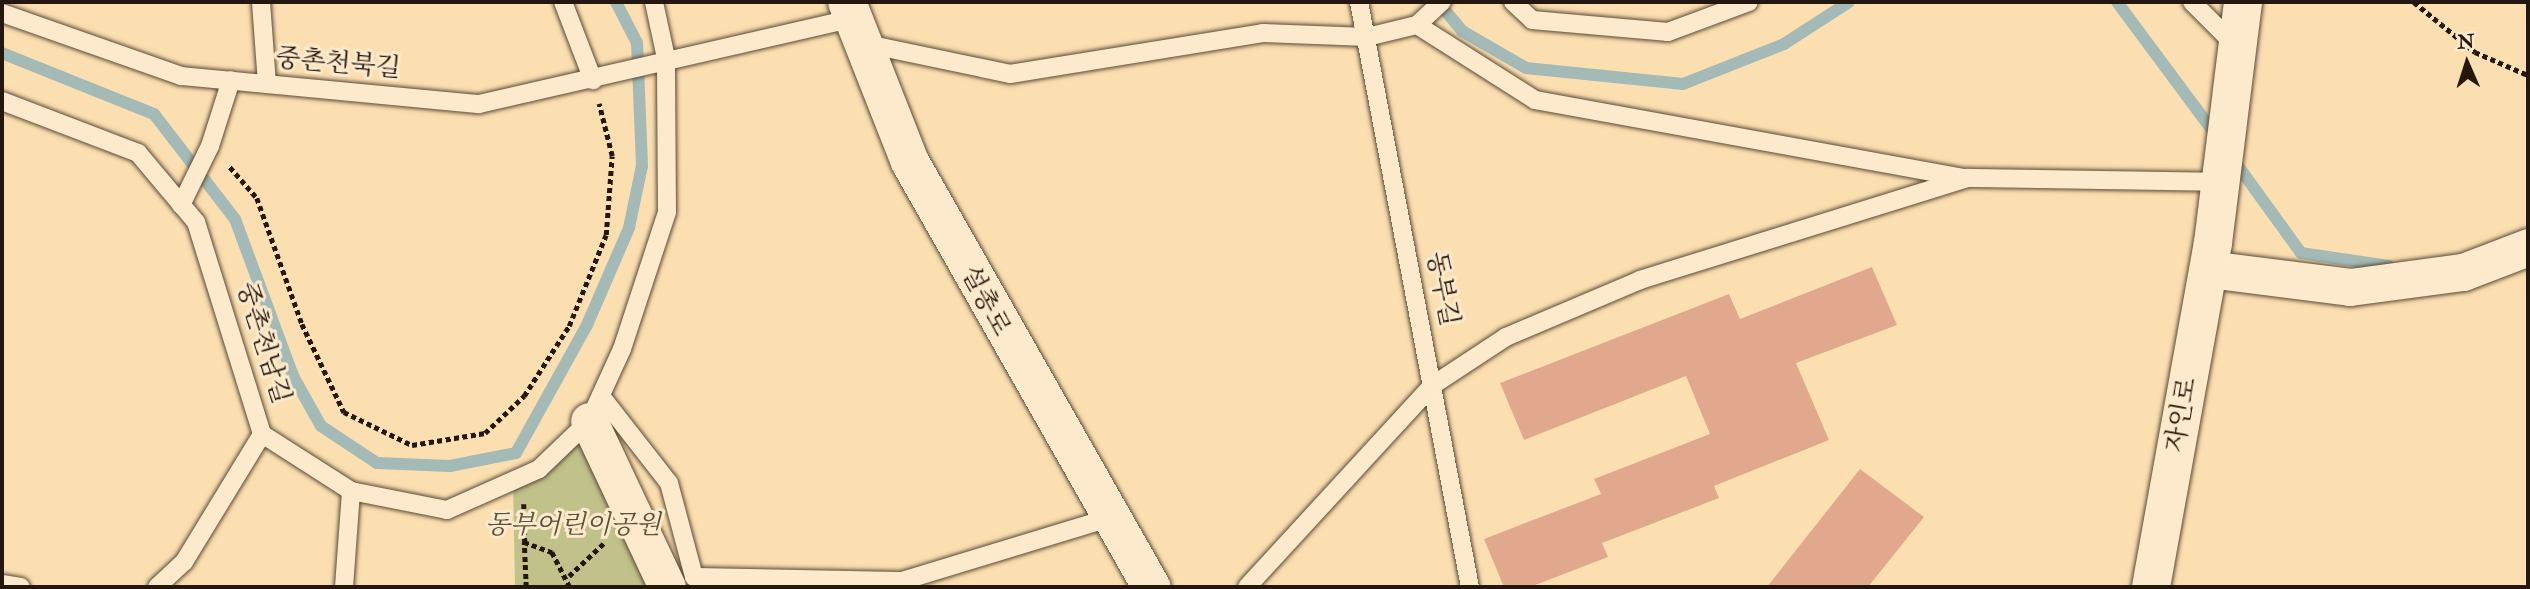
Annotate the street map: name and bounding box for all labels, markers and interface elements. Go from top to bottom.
north arrow [2432,28,2502,98]
text: N [2457,30,2475,54]
street label: 중촌천북길 [274,43,402,85]
street label: 동부길 [1419,249,1465,329]
street label: 설총로 [954,260,1016,342]
street label: 중촌천남길 [230,278,296,408]
street label: 자인로 [2160,375,2204,455]
park label: 동부어린이공원 [485,510,661,542]

